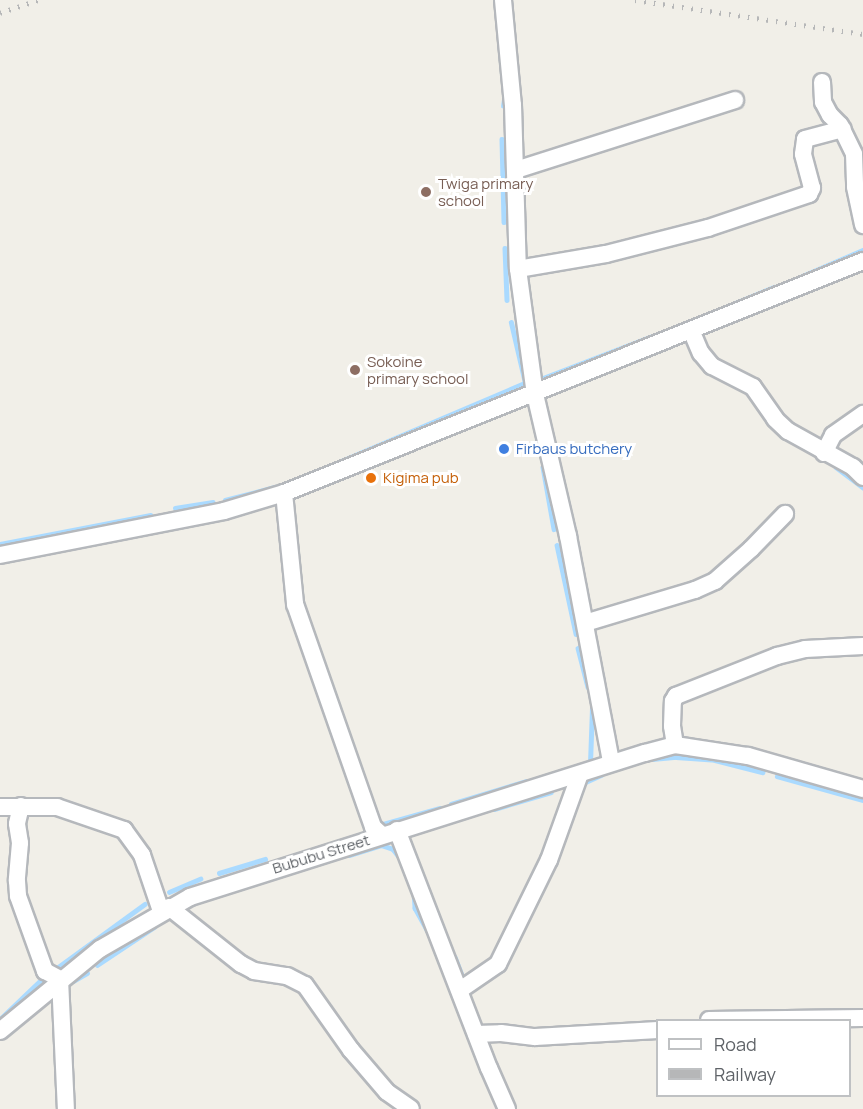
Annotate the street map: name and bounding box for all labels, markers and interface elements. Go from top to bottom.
place label: Twiga primary school [438,174,533,209]
marker: Twiga primary school [419,185,433,199]
place label: Sokoine primary school [367,352,468,387]
marker: Sokoine primary school [348,363,362,377]
place label: Firbaus butchery [516,440,632,458]
marker: Firbaus butchery [497,442,511,456]
place label: Kigima pub [383,469,459,487]
marker: Kigima pub [364,471,378,485]
street label: Bububu Street [270,831,372,877]
legend [656,1019,851,1097]
text: Road [714,1032,757,1056]
text: Railway [714,1062,776,1086]

